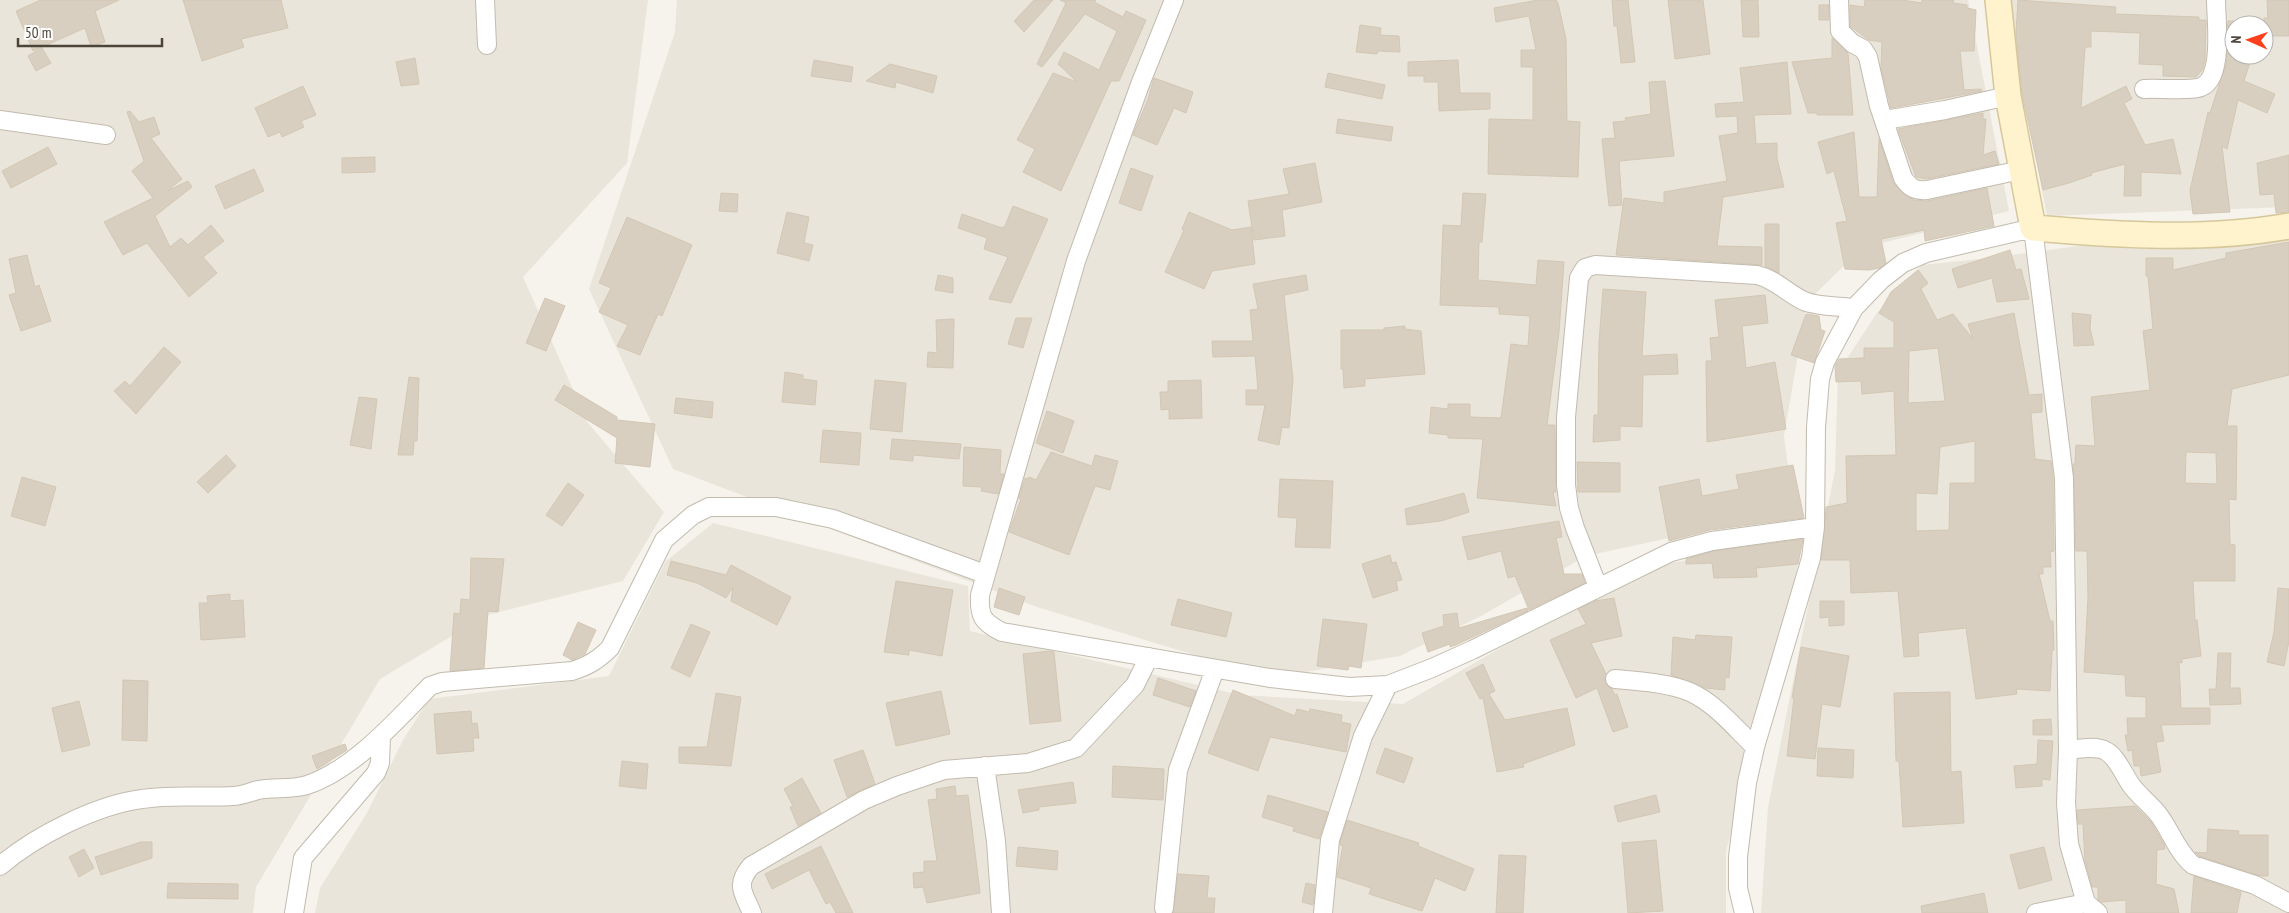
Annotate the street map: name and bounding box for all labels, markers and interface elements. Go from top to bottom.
scale bar [18,15,161,47]
north arrow [2224,15,2274,65]
text: 50 m [25,23,51,42]
text: N [2227,35,2245,44]

